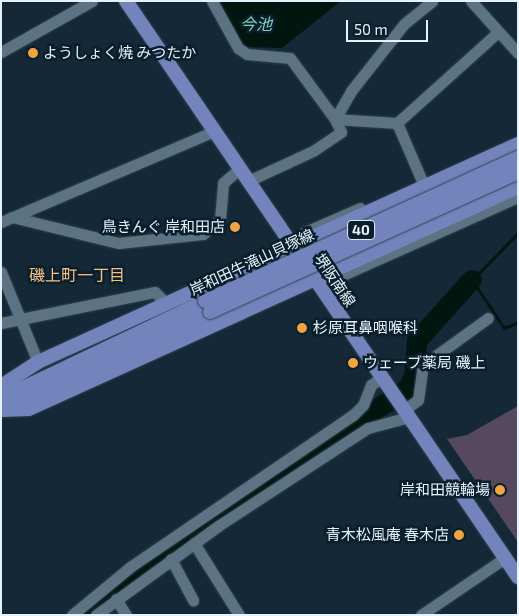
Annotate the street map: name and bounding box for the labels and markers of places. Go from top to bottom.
place label: ようしょく焼 みつたか [43,44,196,62]
marker: ようしょく焼 みつたか [27,47,39,59]
place label: 鳥きんぐ 岸和田店 [102,218,225,236]
marker: 鳥きんぐ 岸和田店 [229,221,241,233]
place label: 杉原耳鼻咽喉科 [313,319,418,337]
marker: 杉原耳鼻咽喉科 [295,321,309,335]
place label: ウェーブ薬局 磯上 [363,354,486,372]
marker: ウェーブ薬局 磯上 [347,357,359,369]
place label: 岸和田競輪場 [400,481,490,499]
marker: 岸和田競輪場 [494,484,506,496]
place label: 青木松風庵 春木店 [326,526,449,544]
marker: 青木松風庵 春木店 [453,529,465,541]

